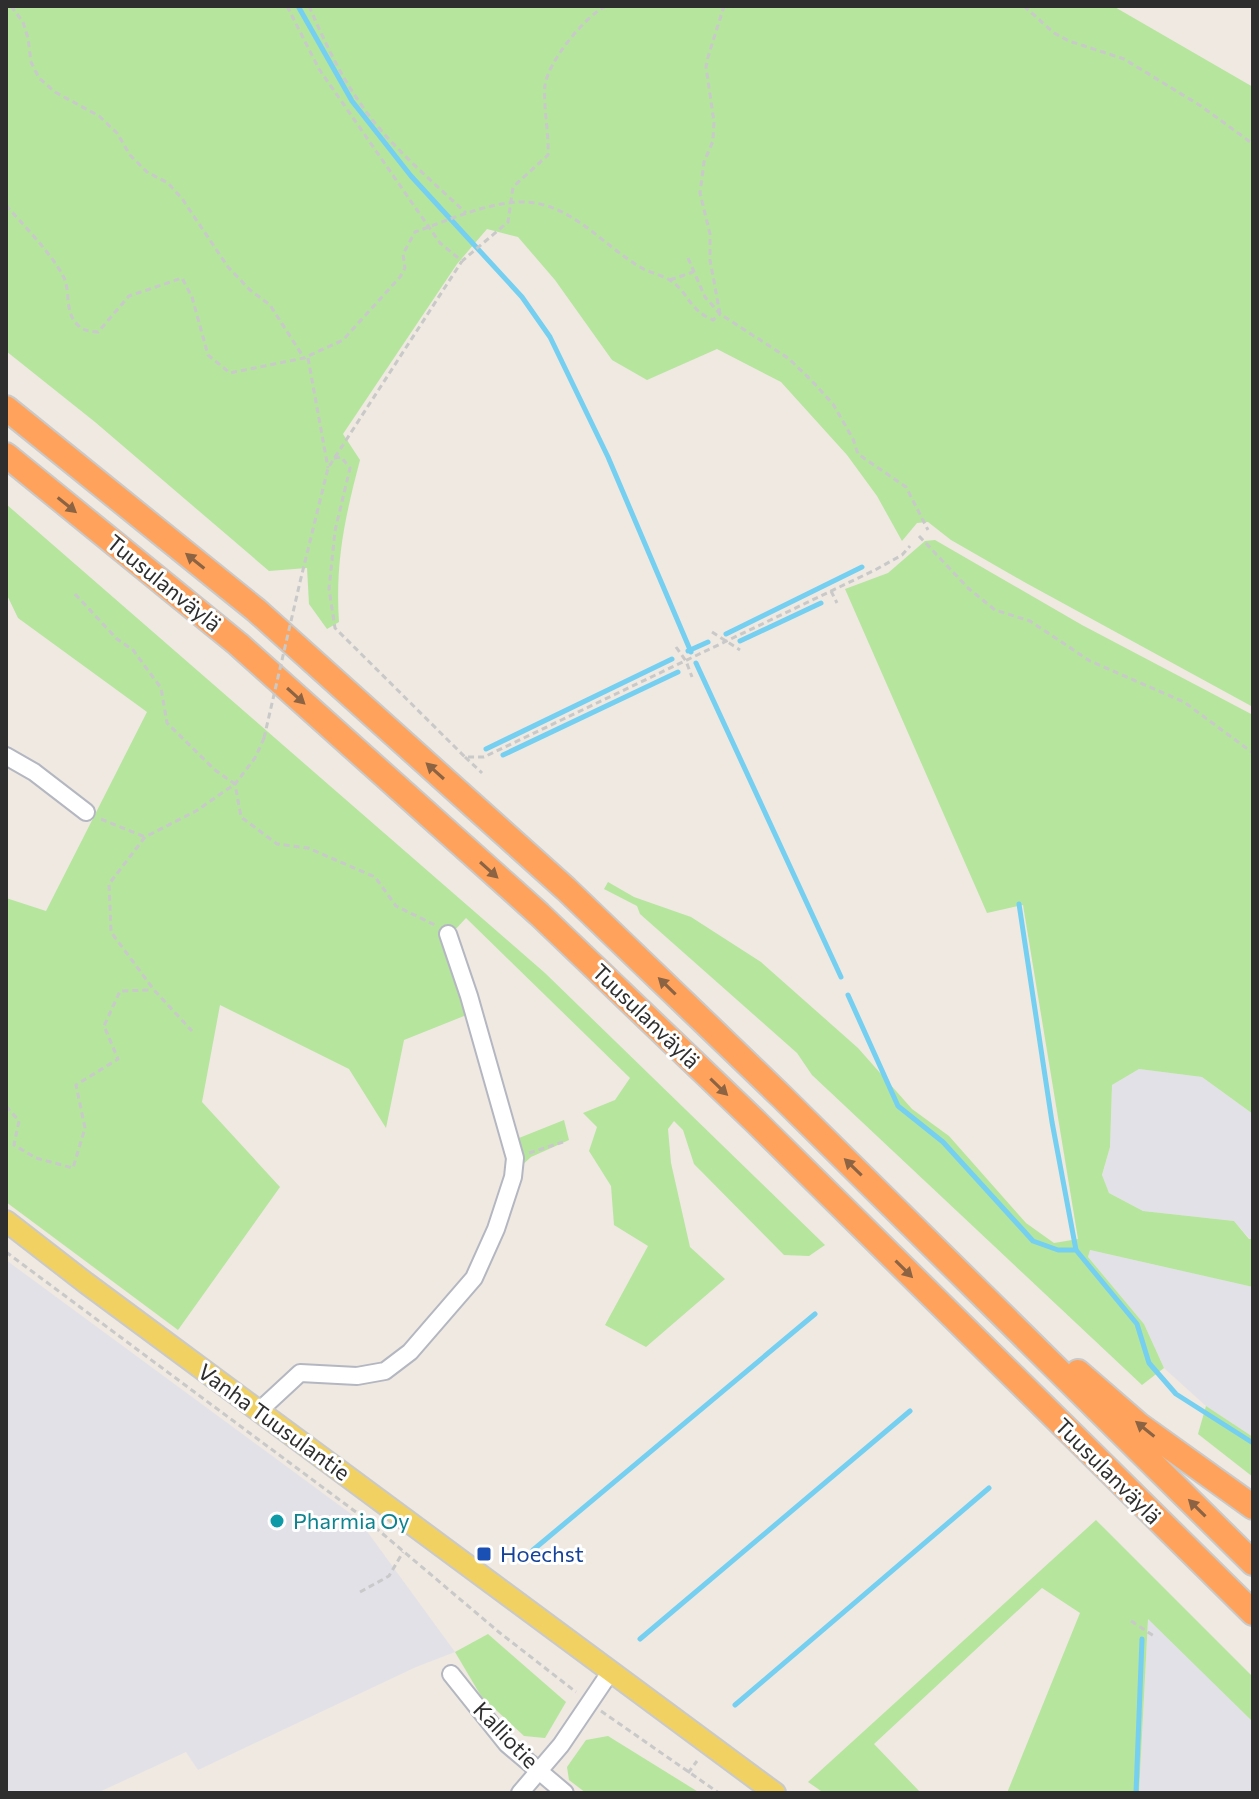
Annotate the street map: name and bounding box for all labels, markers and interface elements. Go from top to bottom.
one-way arrow [56,496,77,513]
street label: Tuusulanväylä [102,528,227,637]
one-way arrow [185,553,205,570]
one-way arrow [287,686,306,704]
one-way arrow [426,763,445,781]
one-way arrow [480,860,499,878]
street label: Tuusulanväylä [587,958,706,1074]
one-way arrow [658,978,677,996]
one-way arrow [709,1077,728,1095]
one-way arrow [844,1159,863,1177]
one-way arrow [894,1259,913,1278]
street label: Vanha Tuusulantie [193,1357,356,1486]
street label: Tuusulanväylä [1050,1412,1167,1529]
one-way arrow [1135,1421,1155,1437]
one-way arrow [1188,1500,1207,1518]
place label: Pharmia Oy [293,1507,410,1534]
marker: Pharmia Oy [268,1512,286,1530]
place label: Hoechst [500,1540,584,1567]
marker: Hoechst [475,1545,493,1563]
street label: Kalliotie [468,1696,545,1774]

